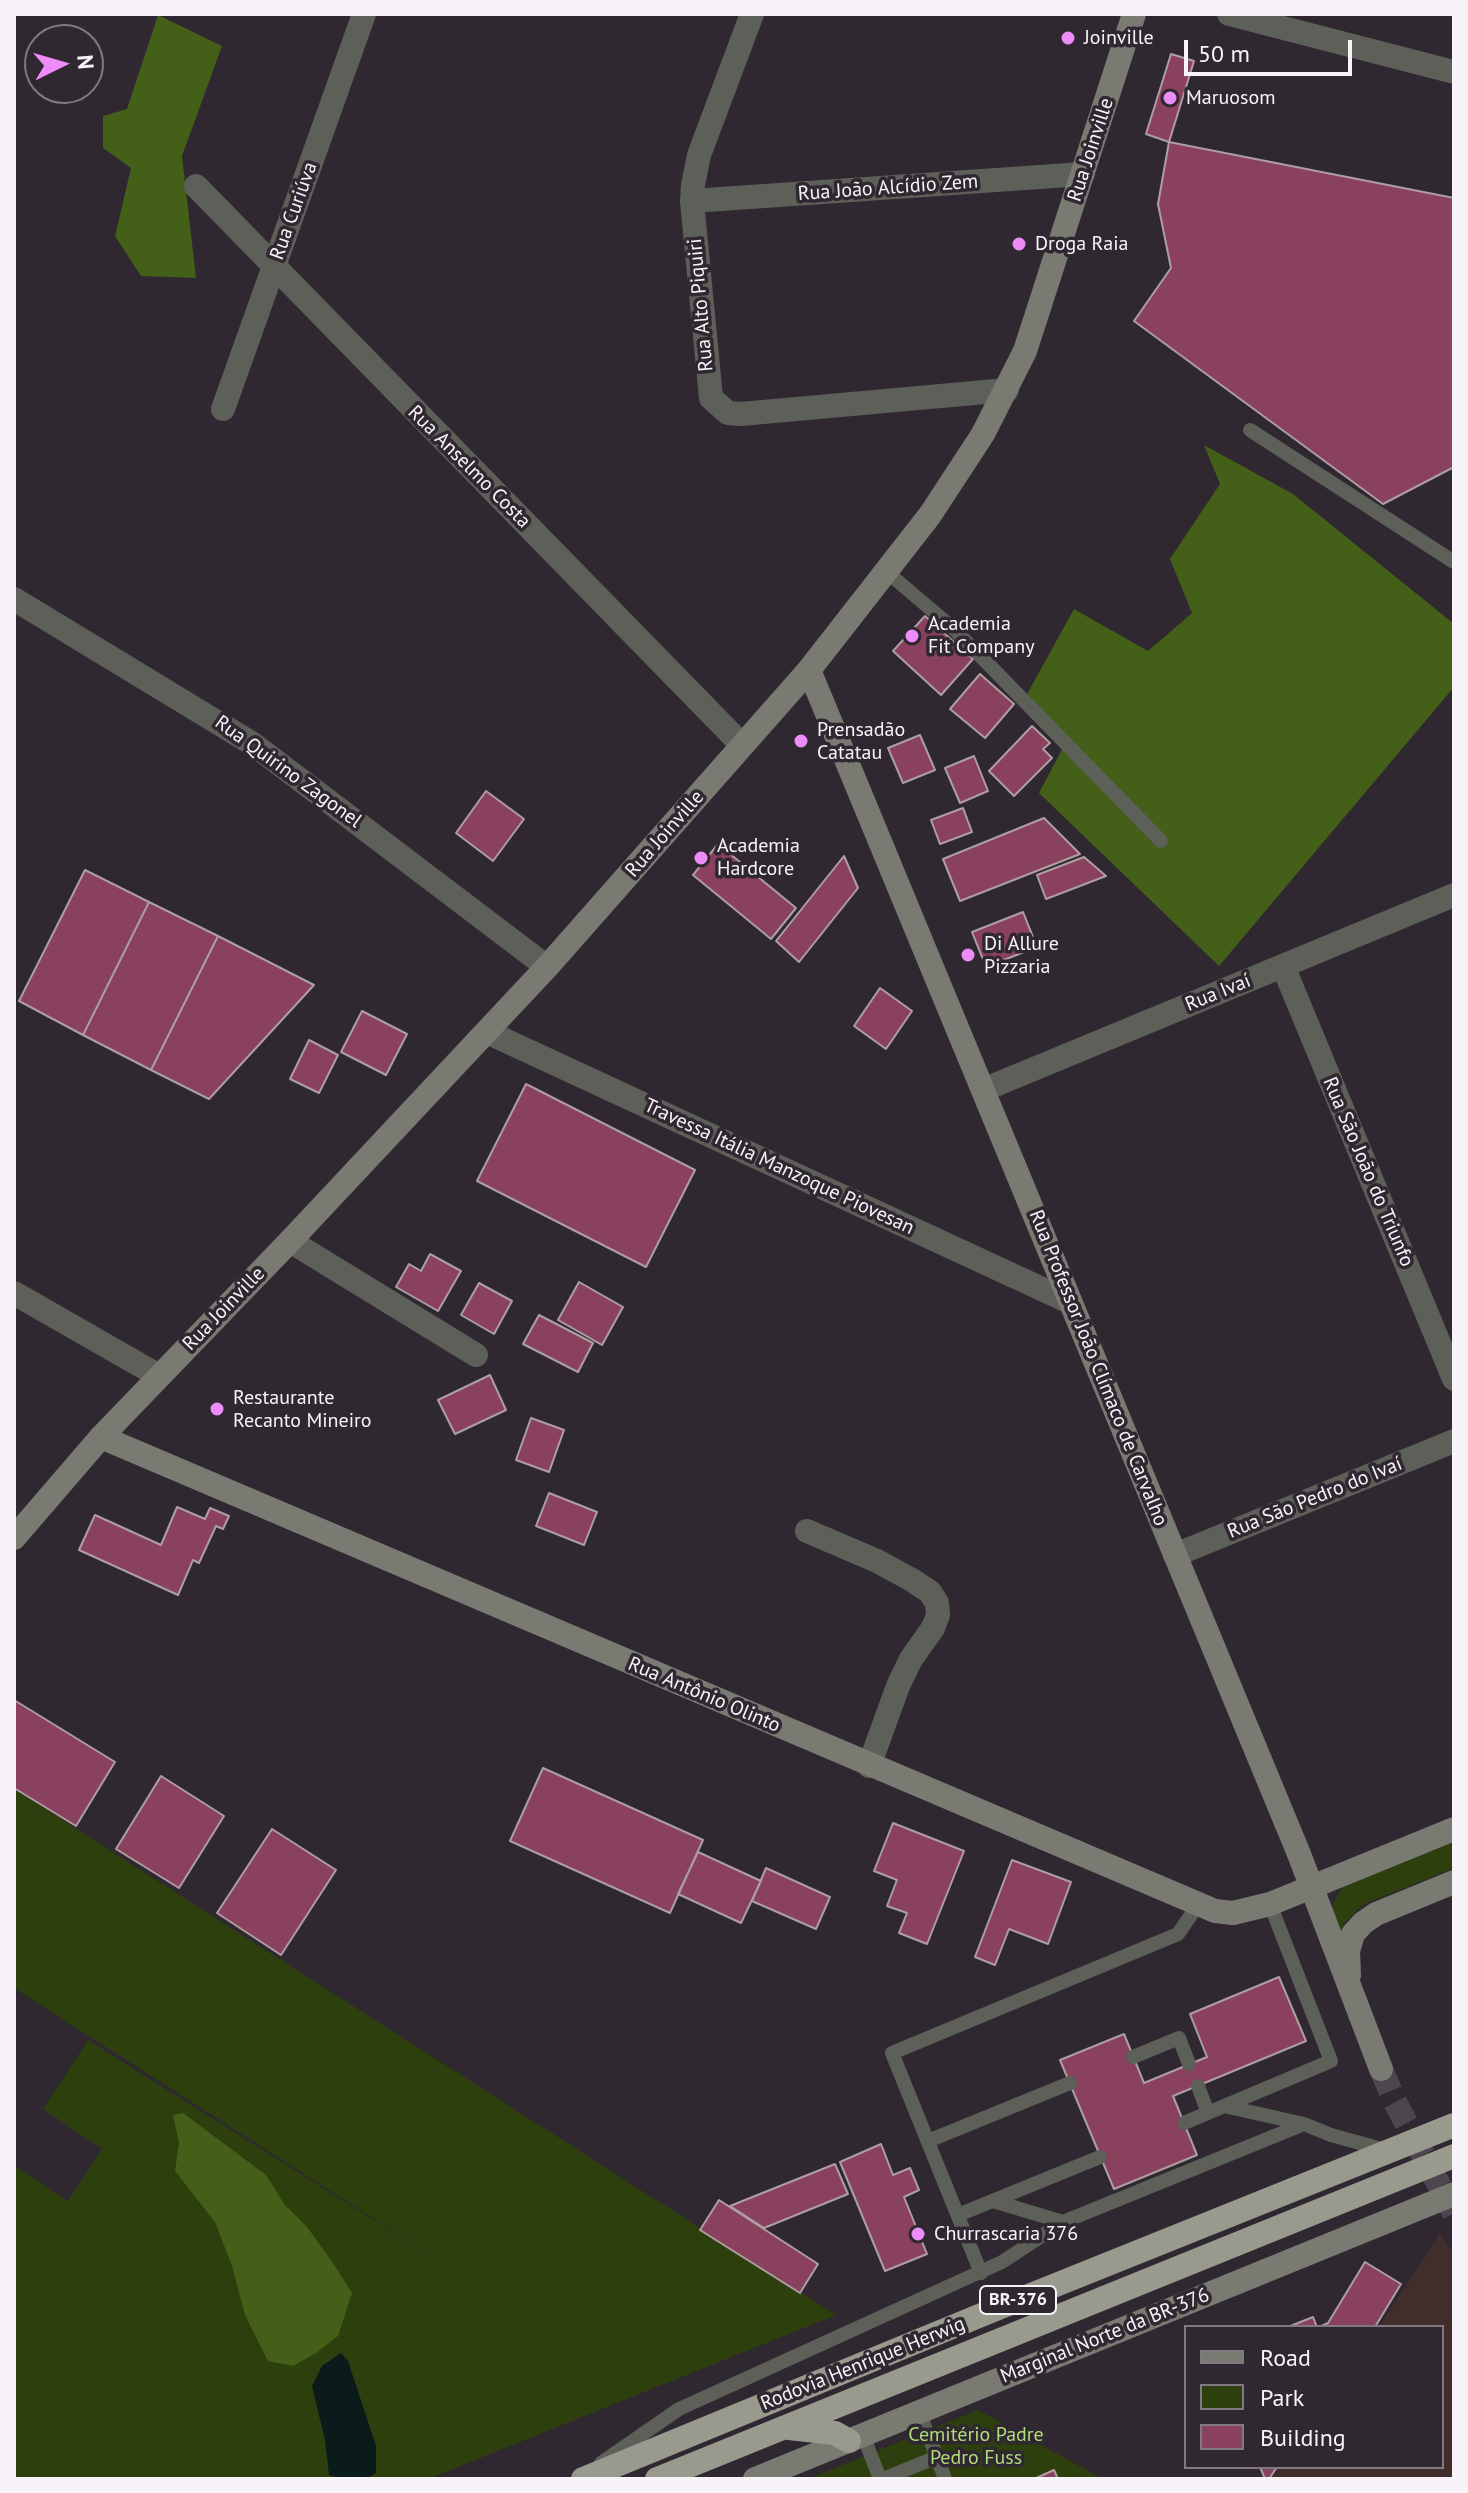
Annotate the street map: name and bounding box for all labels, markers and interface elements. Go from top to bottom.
north arrow [24,24,104,104]
scale bar [1188,24,1356,74]
place label: Joinville [1084,26,1154,50]
marker: Joinville [1059,29,1077,47]
text: 50 m [1198,38,1250,69]
text: N [71,54,100,71]
place label: Maruosom [1186,86,1275,110]
marker: Maruosom [1161,89,1179,107]
street label: Rua Joinville [1063,95,1119,205]
street label: Rua Curiúva [265,159,323,263]
street label: Rua João Alcídio Zem [797,170,979,206]
place label: Droga Raia [1035,232,1128,256]
marker: Droga Raia [1010,235,1028,253]
street label: Rua Alto Piquiri [683,237,719,373]
street label: Rua Anselmo Costa [403,401,535,533]
place label: Academia Fit Company [928,612,1034,659]
marker: Academia Fit Company [903,627,921,645]
street label: Rua Quirino Zagonel [210,711,366,833]
place label: Prensadão Catatau [817,718,905,765]
marker: Prensadão Catatau [792,732,810,750]
street label: Rua Joinville [621,786,709,882]
place label: Academia Hardcore [717,834,800,881]
marker: Academia Hardcore [692,849,710,867]
place label: Di Allure Pizzaria [984,932,1059,979]
marker: Di Allure Pizzaria [959,946,977,964]
street label: Rua Ivaí [1182,969,1254,1017]
street label: Rua São João do Triunfo [1317,1074,1419,1270]
street label: Travessa Itália Manzoque Piovesan [640,1094,918,1240]
street label: Rua Professor João Clímaco de Carvalho [1023,1207,1173,1529]
street label: Rua Joinville [178,1262,270,1356]
place label: Restaurante Recanto Mineiro [233,1386,372,1433]
marker: Restaurante Recanto Mineiro [208,1400,226,1418]
street label: Rua São Pedro do Ivaí [1224,1452,1406,1544]
street label: Rua Antônio Olinto [624,1652,784,1738]
place label: Churrascaria 376 [934,2222,1078,2246]
marker: Churrascaria 376 [909,2225,927,2243]
street label: Marginal Norte da BR-376 [997,2283,1213,2389]
road number: BR-376 [980,2286,1056,2314]
street label: Rodovia Henrique Herwig [757,2312,969,2416]
legend [1184,2325,1444,2469]
text: Road [1260,2342,1311,2373]
text: Park [1260,2382,1304,2413]
text: Building [1260,2422,1346,2453]
park label: Cemitério Padre Pedro Fuss [908,2423,1044,2470]

